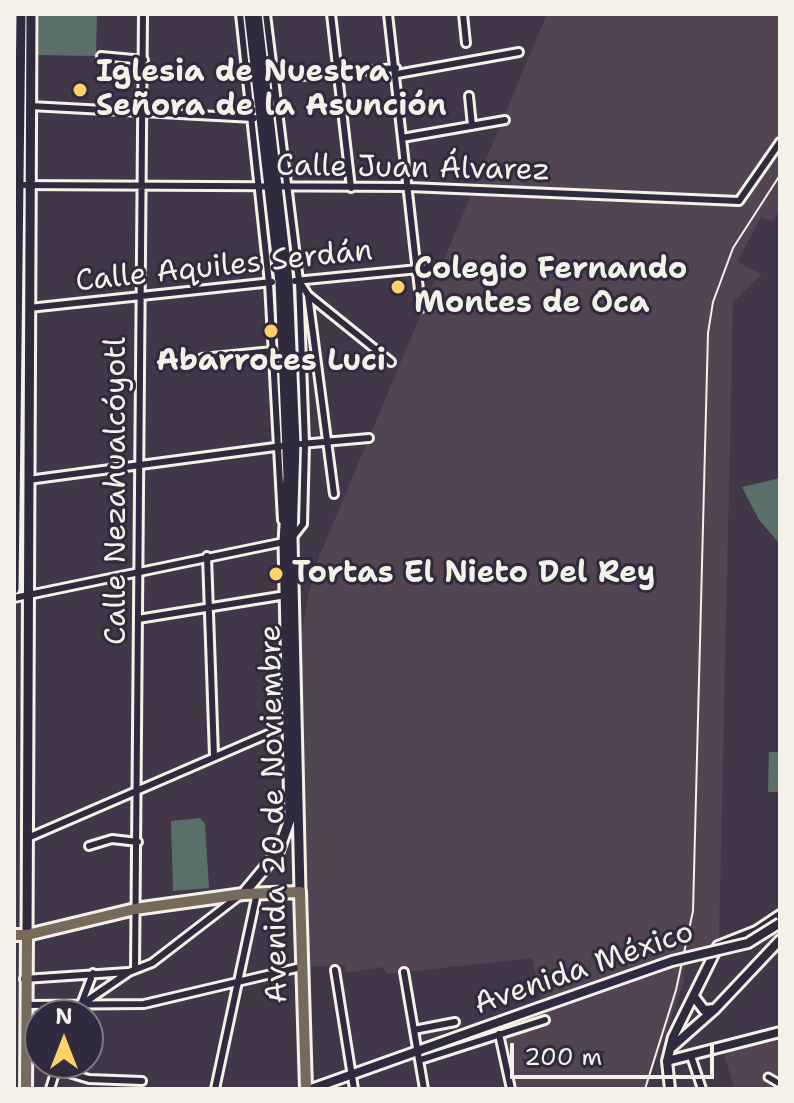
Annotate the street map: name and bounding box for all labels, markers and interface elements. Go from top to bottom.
place label: Iglesia de Nuestra Señora de la Asunción [96,55,447,126]
marker: Iglesia de Nuestra Señora de la Asunción [71,81,89,99]
street label: Calle Juan Álvarez [275,149,551,189]
street label: Calle Aquiles Serdán [74,234,374,300]
place label: Colegio Fernando Montes de Oca [414,252,687,322]
marker: Colegio Fernando Montes de Oca [389,278,407,296]
marker: Abarrotes Luci [262,322,280,340]
street label: Calle Nezahualcóyotl [99,337,135,645]
place label: Abarrotes Luci [156,344,386,380]
place label: Tortas El Nieto Del Rey [292,556,655,592]
marker: Tortas El Nieto Del Rey [267,565,285,583]
street label: Avenida 20 de Noviembre [254,624,296,1004]
street label: Avenida México [470,915,698,1023]
north arrow [24,999,104,1079]
text: N [55,1002,73,1031]
scale bar [514,1027,718,1077]
text: 200 m [524,1041,602,1073]

